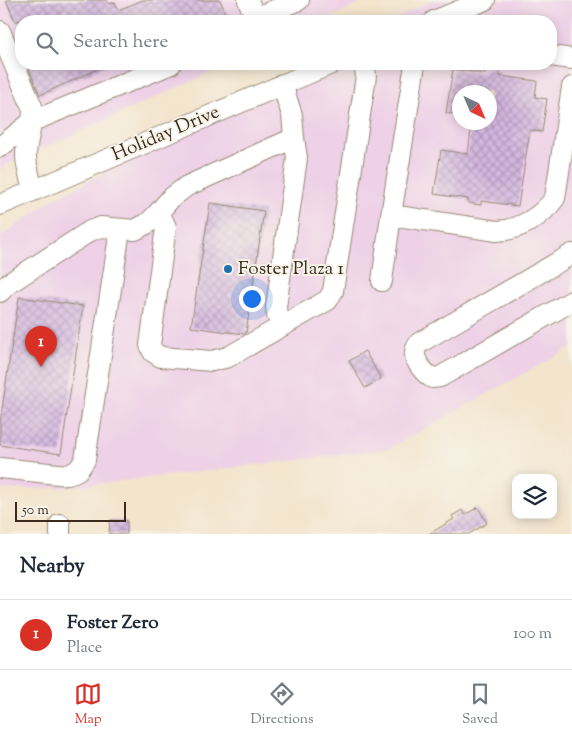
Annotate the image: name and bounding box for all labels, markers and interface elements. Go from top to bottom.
search box [15,15,557,70]
icon: search [33,29,61,57]
text: Search here [73,29,168,56]
north arrow [452,85,497,130]
street label: Holiday Drive [108,99,224,169]
place label: Foster Plaza 1 [238,256,344,283]
marker: Foster Plaza 1 [222,263,234,275]
your location [239,286,265,312]
pin: 1 [25,326,57,367]
map controls [512,474,557,519]
button: layers [512,474,557,519]
scale bar [15,499,126,522]
text: 50 m [22,501,49,521]
text: Nearby [20,552,85,582]
text: Foster Zero [67,610,159,637]
text: 1 [33,623,39,646]
text: 100 m [513,623,552,646]
text: Place [67,637,102,660]
tab: Map [74,680,102,730]
tab: Directions [250,680,314,730]
tab: Saved [462,680,498,730]

